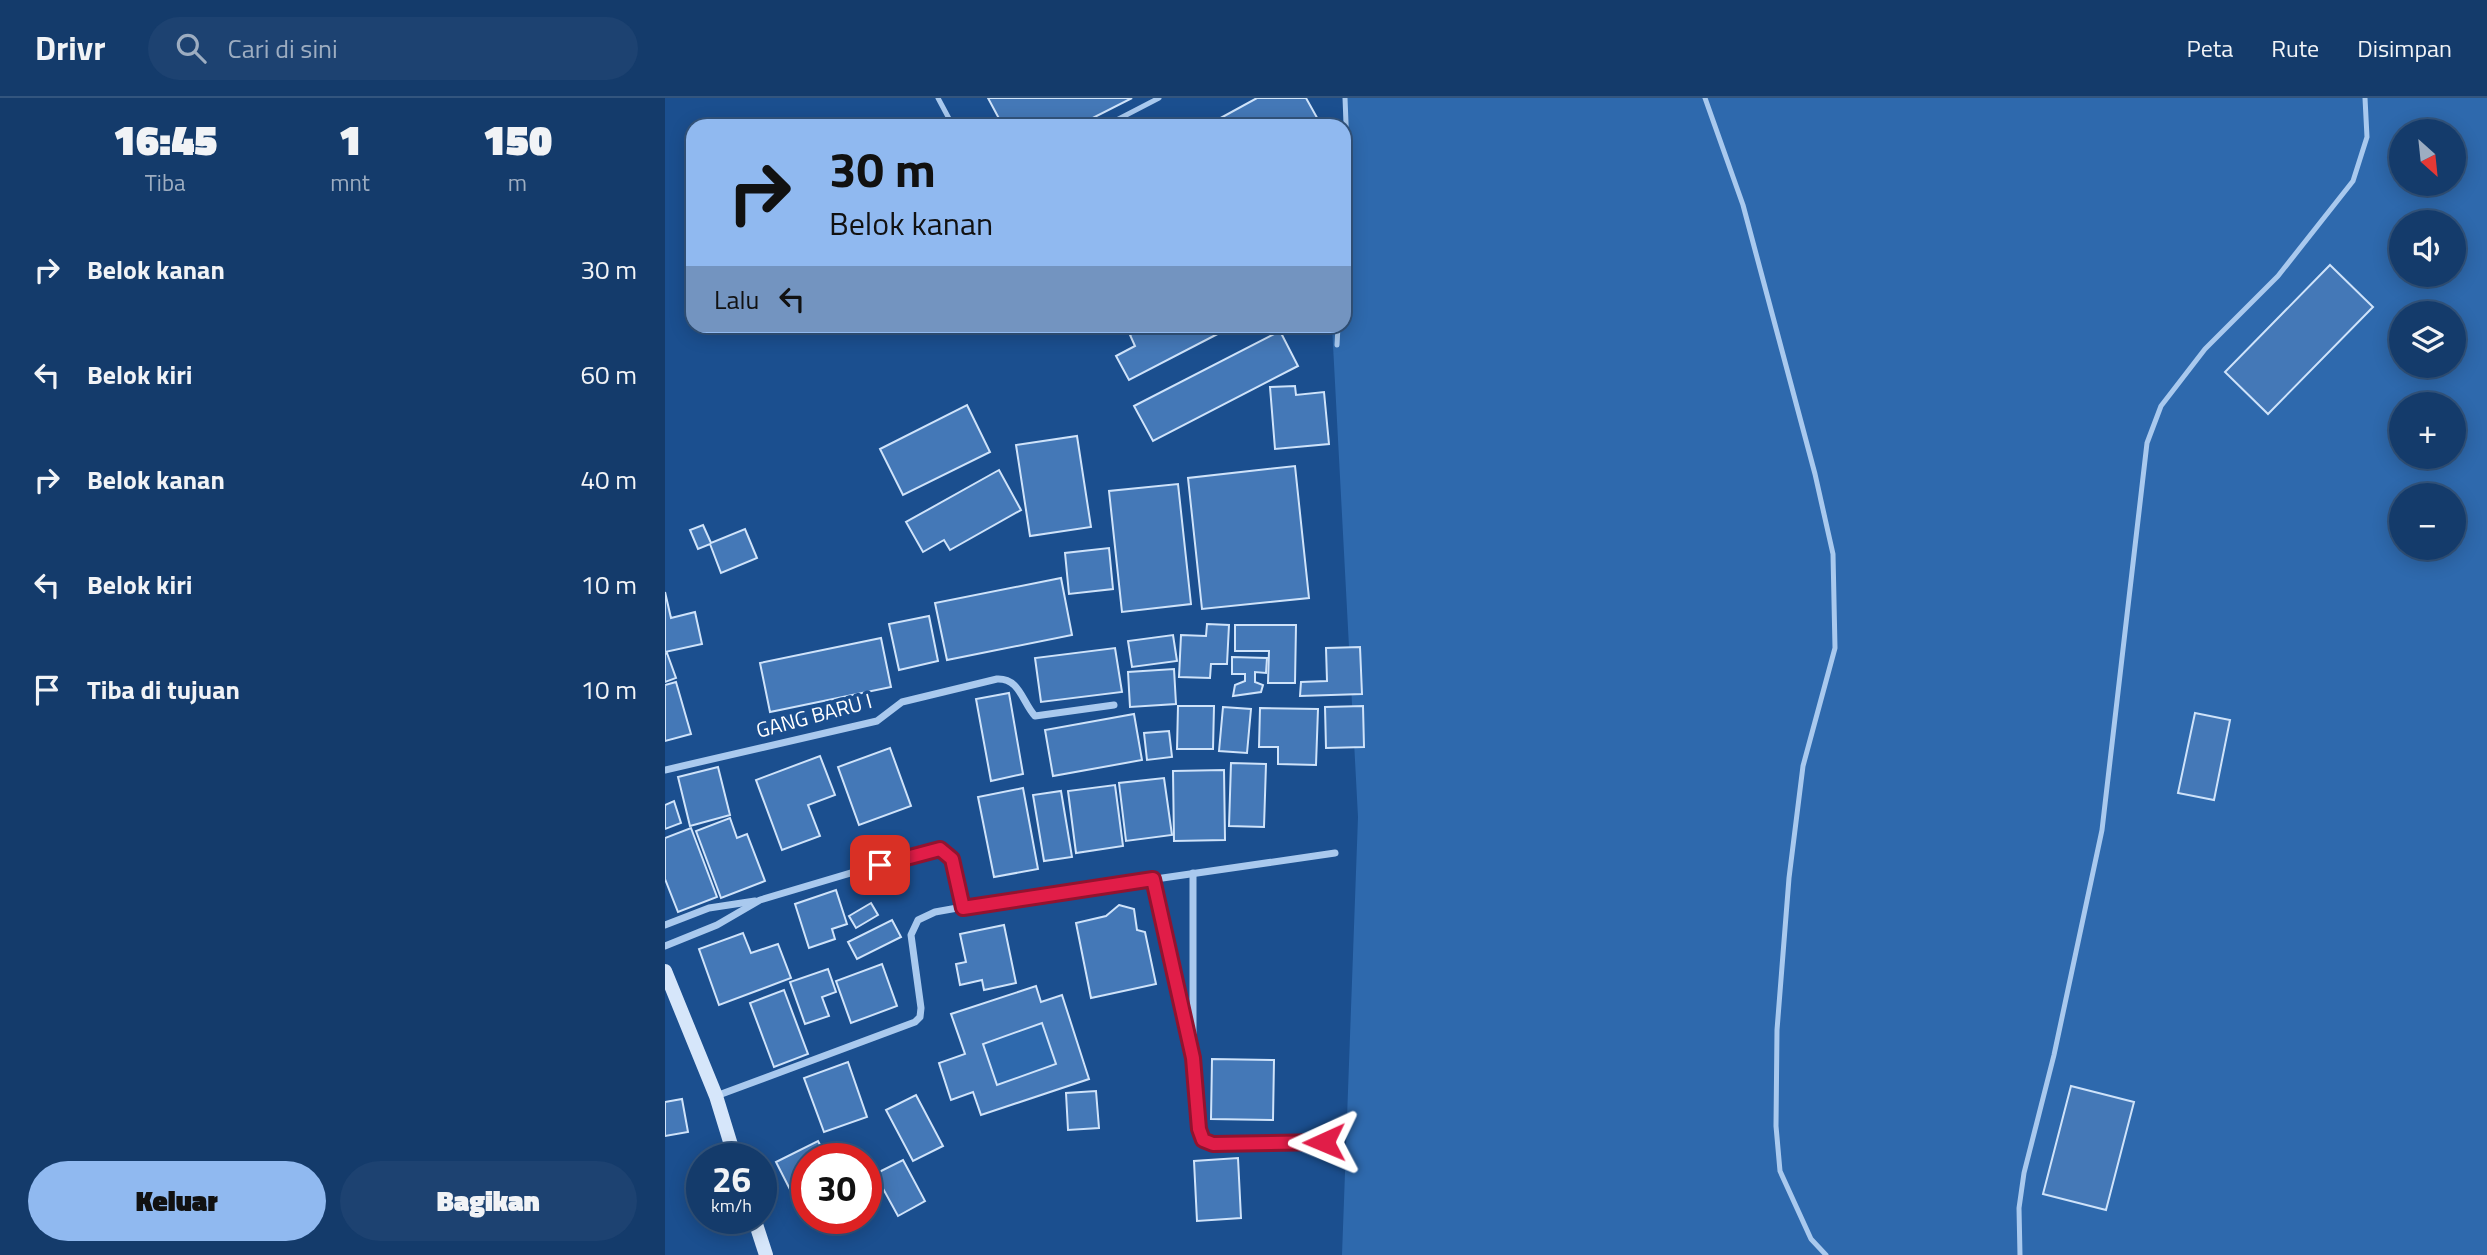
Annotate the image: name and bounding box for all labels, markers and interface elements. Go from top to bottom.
search box [148,17,638,80]
text: Drivr [35,23,106,73]
icon: search [172,29,210,67]
text: Cari di sini [228,29,338,68]
text: Peta [2187,30,2233,66]
text: Rute [2271,30,2319,66]
text: Disimpan [2357,30,2452,66]
text: 16:45 [113,107,217,171]
text: 1 [339,107,362,171]
text: 150 [483,107,552,171]
north arrow [2389,119,2466,196]
map controls [2389,119,2466,560]
text: 30 m [829,131,936,206]
icon: right [714,147,805,238]
text: Tiba [145,165,186,200]
text: mnt [330,165,370,200]
text: m [508,165,527,200]
text: Belok kanan [829,199,993,247]
button: sound [2389,210,2466,287]
text: Belok kanan [87,250,225,289]
text: 30 m [580,250,637,289]
icon: right [28,251,66,289]
text: Lalu [714,280,759,319]
icon: left [773,280,811,318]
button: layers [2389,301,2466,378]
text: Belok kiri [87,355,193,394]
text: 60 m [580,355,637,394]
icon: left [28,356,66,394]
button: + [2389,392,2466,469]
text: Belok kanan [87,460,225,499]
text: 40 m [580,460,637,499]
icon: right [28,461,66,499]
button: − [2389,483,2466,560]
text: Belok kiri [87,565,193,604]
text: 10 m [580,565,637,604]
icon: left [28,566,66,604]
text: Tiba di tujuan [87,670,240,709]
text: 10 m [580,670,637,709]
icon: arrive [28,671,66,709]
street label: GANG BARU I [752,684,875,746]
pin [850,835,910,895]
icon: arrive [861,846,899,884]
position arrow [1287,1105,1361,1179]
speed limit sign: 30 [791,1143,882,1234]
text: 26 [712,1152,751,1206]
button: Keluar [28,1161,326,1241]
button: Bagikan [340,1161,637,1241]
text: km/h [711,1192,752,1219]

